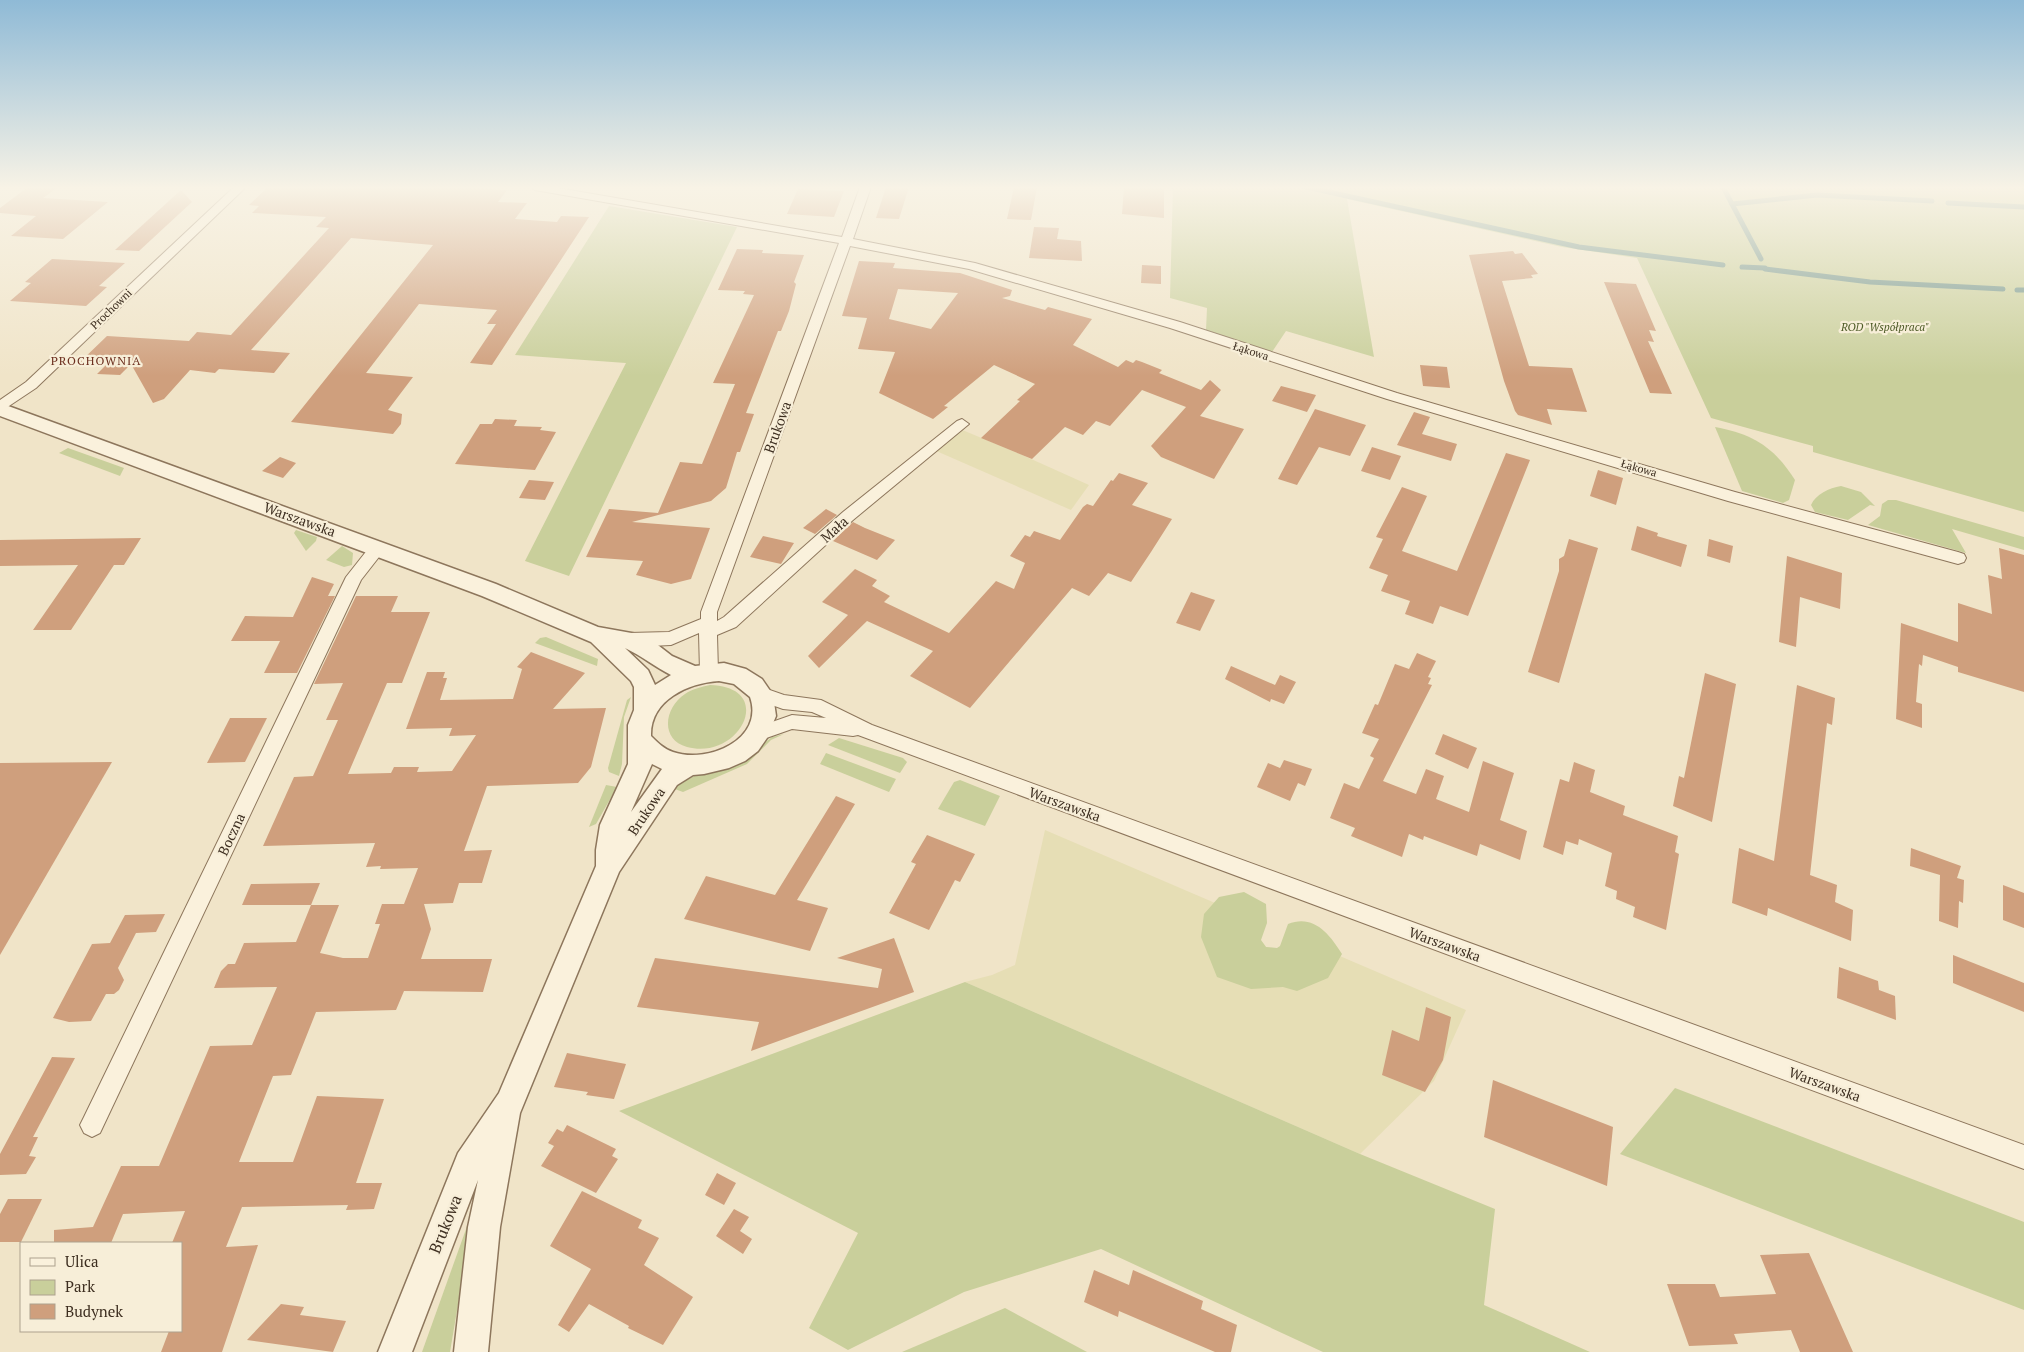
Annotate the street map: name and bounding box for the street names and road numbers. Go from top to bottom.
street label: Prochowni [87,286,135,332]
street label: Łąkowa [1231,339,1271,363]
street label: Brukowa [759,398,795,456]
street label: Łąkowa [1619,456,1659,480]
street label: Warszawska [261,497,339,541]
street label: Mała [816,512,852,546]
street label: Warszawska [1026,782,1104,826]
street label: Brukowa [623,783,669,839]
street label: Boczna [213,810,249,858]
street label: Warszawska [1406,922,1484,966]
street label: Warszawska [1786,1062,1864,1106]
street label: Brukowa [423,1191,467,1257]

